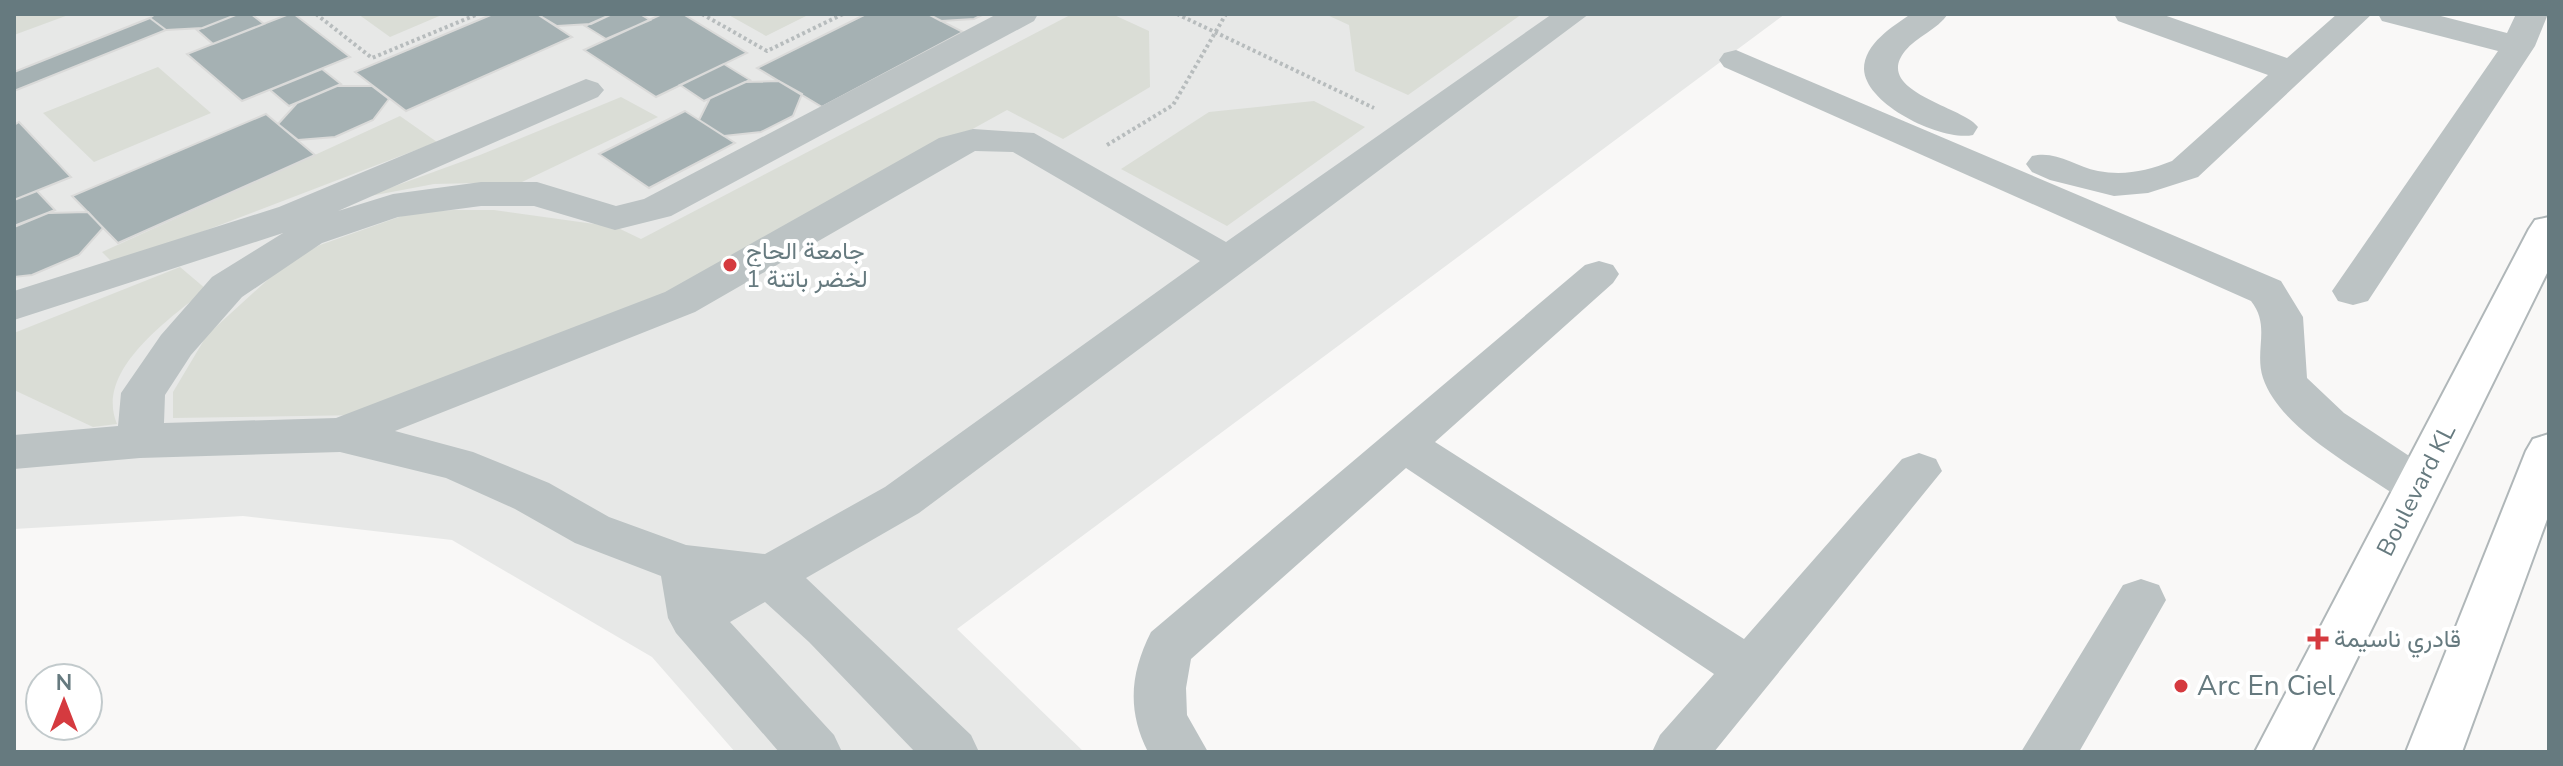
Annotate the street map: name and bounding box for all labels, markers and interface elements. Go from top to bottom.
place label: جامعة الحاج لخضر باتنة 1 [746,235,868,295]
marker: جامعة الحاج لخضر باتنة 1 [721,256,739,274]
street label: Boulevard KL [2369,419,2463,561]
place label: قادري ناسيمة [2334,623,2461,658]
marker: قادري ناسيمة [2309,630,2327,648]
north arrow [24,662,104,742]
place label: Arc En Ciel [2197,667,2336,705]
text: N [56,668,72,698]
marker: Arc En Ciel [2172,677,2190,695]

